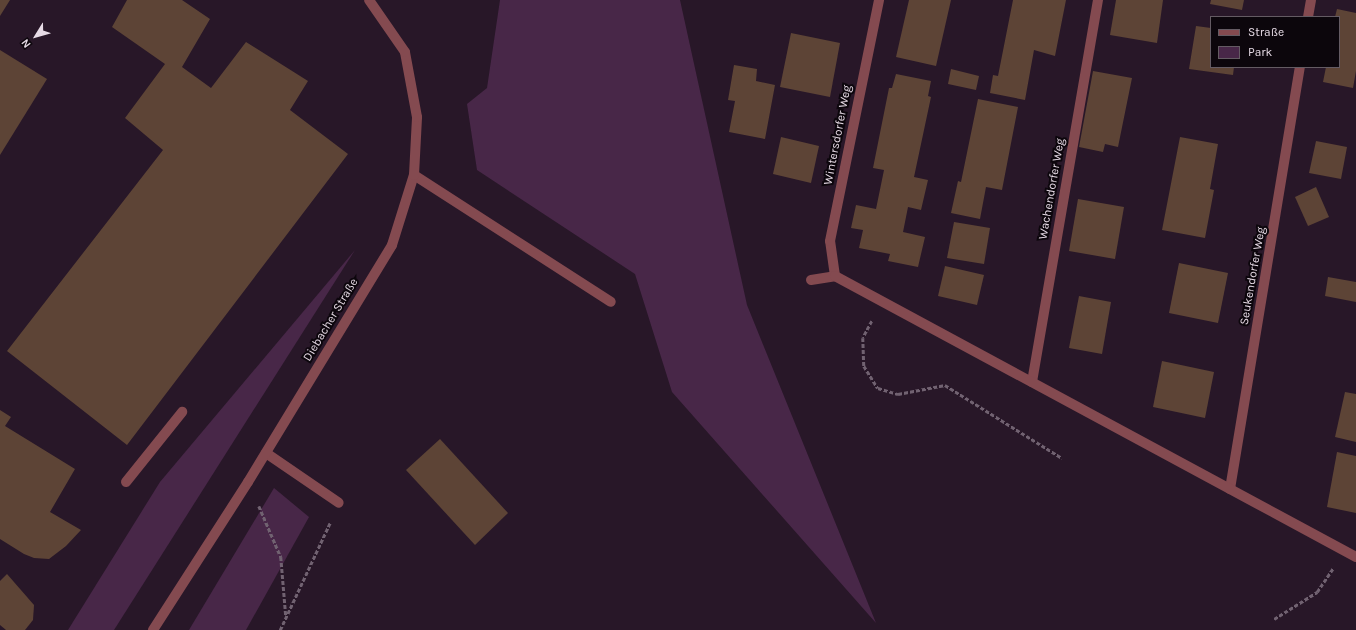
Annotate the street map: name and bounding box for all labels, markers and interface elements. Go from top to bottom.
north arrow [16,16,56,56]
legend [1210,16,1340,68]
text: Straße [1248,25,1284,39]
text: N [18,36,34,51]
text: Park [1248,45,1272,59]
street label: Wintersdorfer Weg [821,84,855,186]
street label: Wachendorfer Weg [1036,137,1068,241]
street label: Seukendorfer Weg [1237,226,1269,326]
street label: Diebacher Straße [301,276,361,364]

